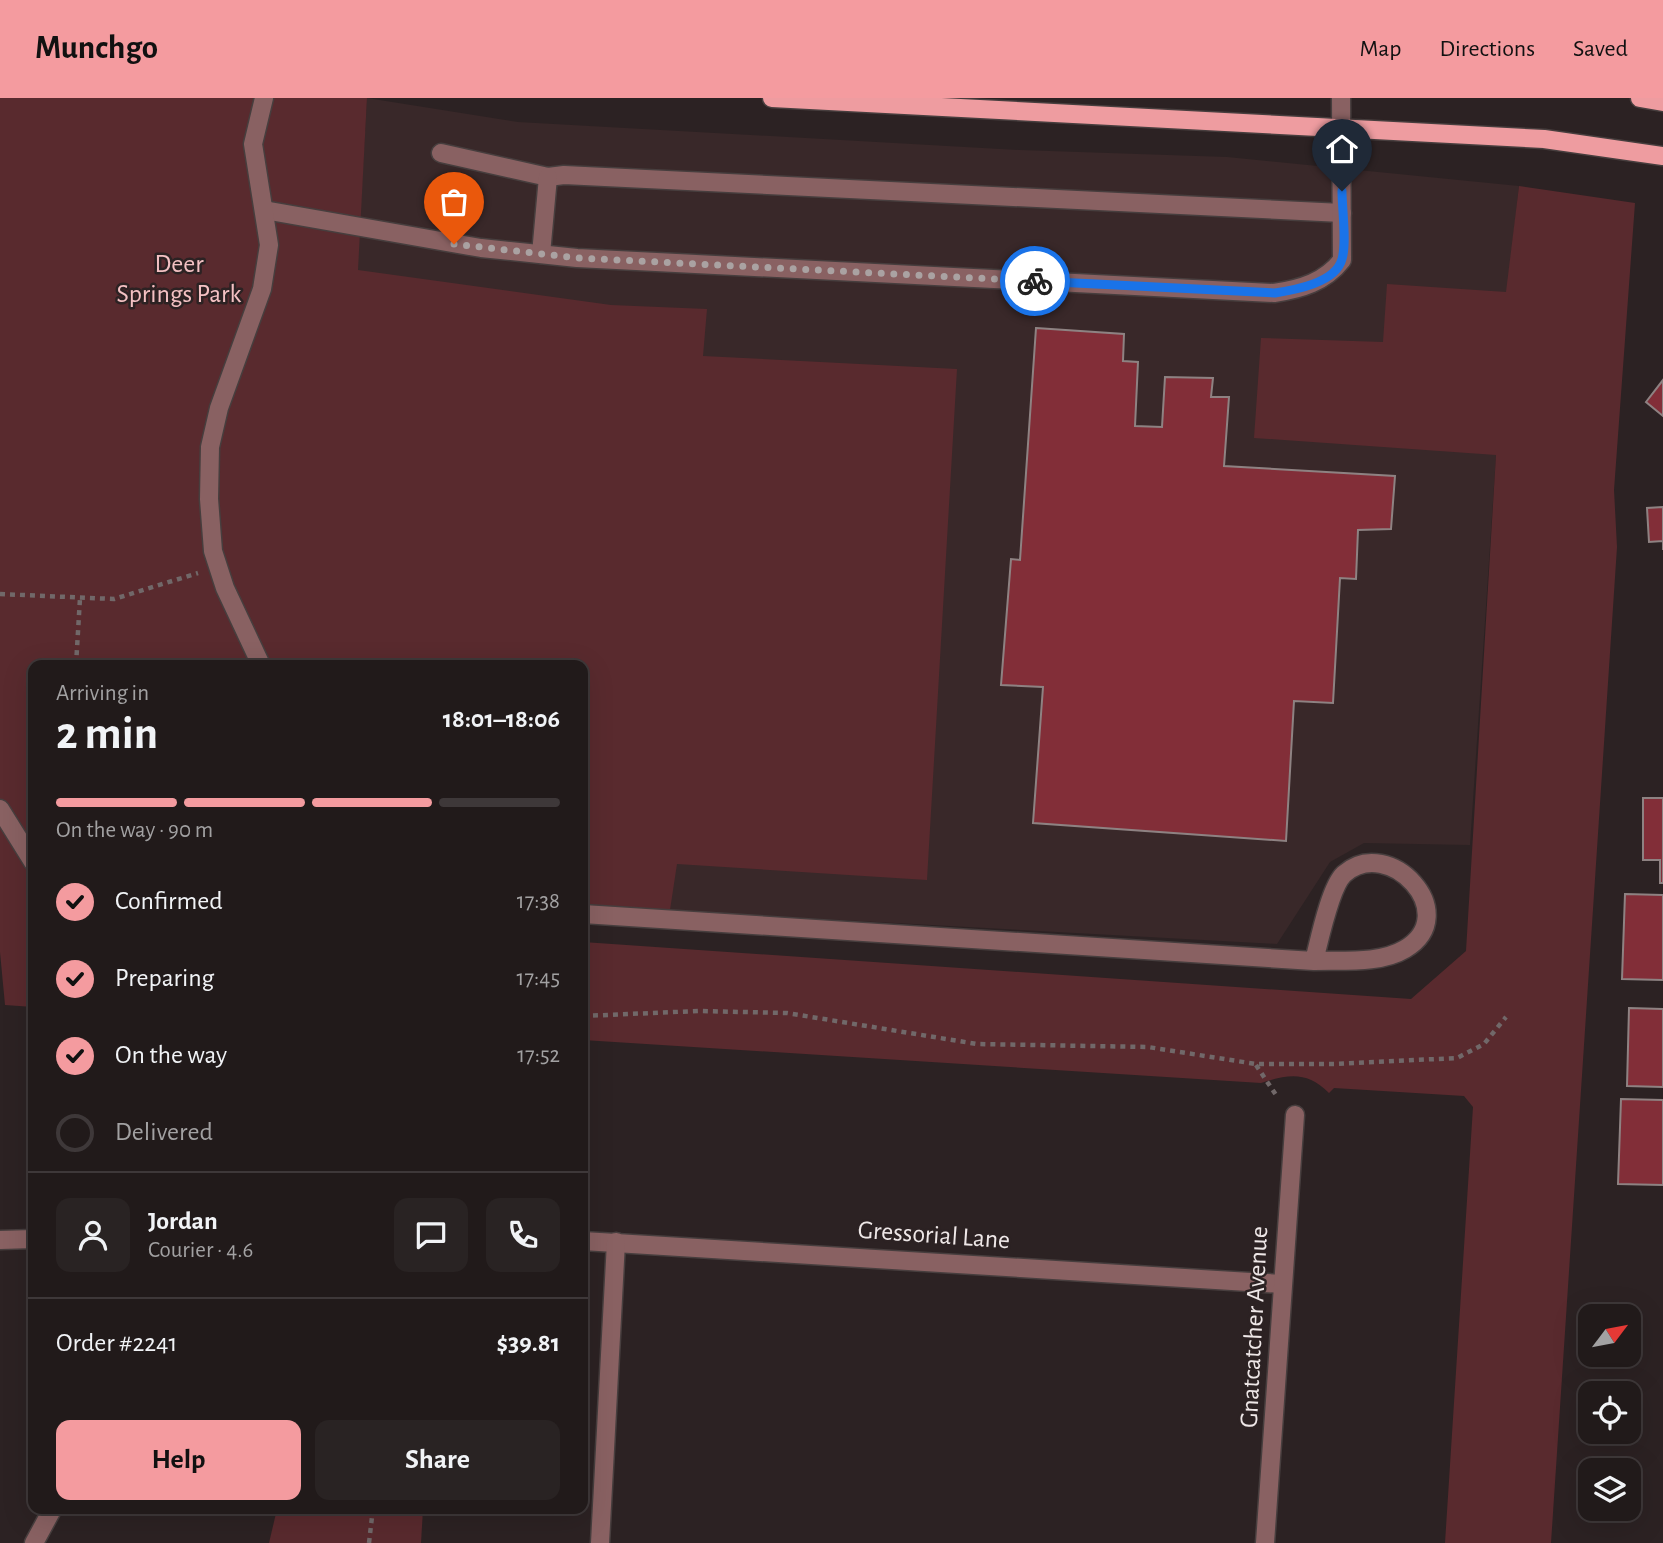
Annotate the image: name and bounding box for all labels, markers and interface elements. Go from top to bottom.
text: Munchgo [35,32,158,65]
text: Map [1359,37,1401,61]
text: Directions [1439,37,1535,61]
text: Saved [1573,37,1628,61]
pin [1312,119,1372,191]
icon: home [1323,130,1361,168]
pin [424,172,484,244]
icon: bag [435,183,473,221]
courier [1000,246,1070,316]
park label: Deer Springs Park [117,251,242,307]
icon: bike [1016,262,1054,300]
text: Arriving in [56,682,149,705]
text: 18:01–18:06 [443,706,560,732]
text: 2 min [56,711,158,757]
text: On the way · 90 m [56,819,213,842]
icon: check [56,883,94,921]
text: Confirmed [115,888,223,914]
text: 17:38 [517,890,560,913]
icon: check [56,960,94,998]
text: Preparing [115,965,214,991]
text: 17:45 [517,967,560,990]
icon: check [56,1037,94,1075]
text: On the way [115,1042,227,1068]
text: 17:52 [517,1044,560,1067]
text: Delivered [115,1119,213,1145]
button: person [56,1198,130,1272]
button: chat [394,1198,468,1272]
button: phone [486,1198,560,1272]
text: Jordan [148,1208,218,1234]
street label: Gressorial Lane [857,1217,1011,1253]
street label: Gnatcatcher Avenue [1236,1225,1272,1429]
text: Courier · 4.6 [148,1239,253,1262]
north arrow [1578,1304,1642,1367]
map controls [1578,1304,1641,1521]
text: Order #2241 [56,1330,178,1356]
text: $39.81 [496,1330,560,1356]
button: locate [1578,1381,1641,1444]
button: Help [56,1420,301,1500]
button: Share [315,1420,560,1500]
button: layers [1578,1458,1641,1521]

